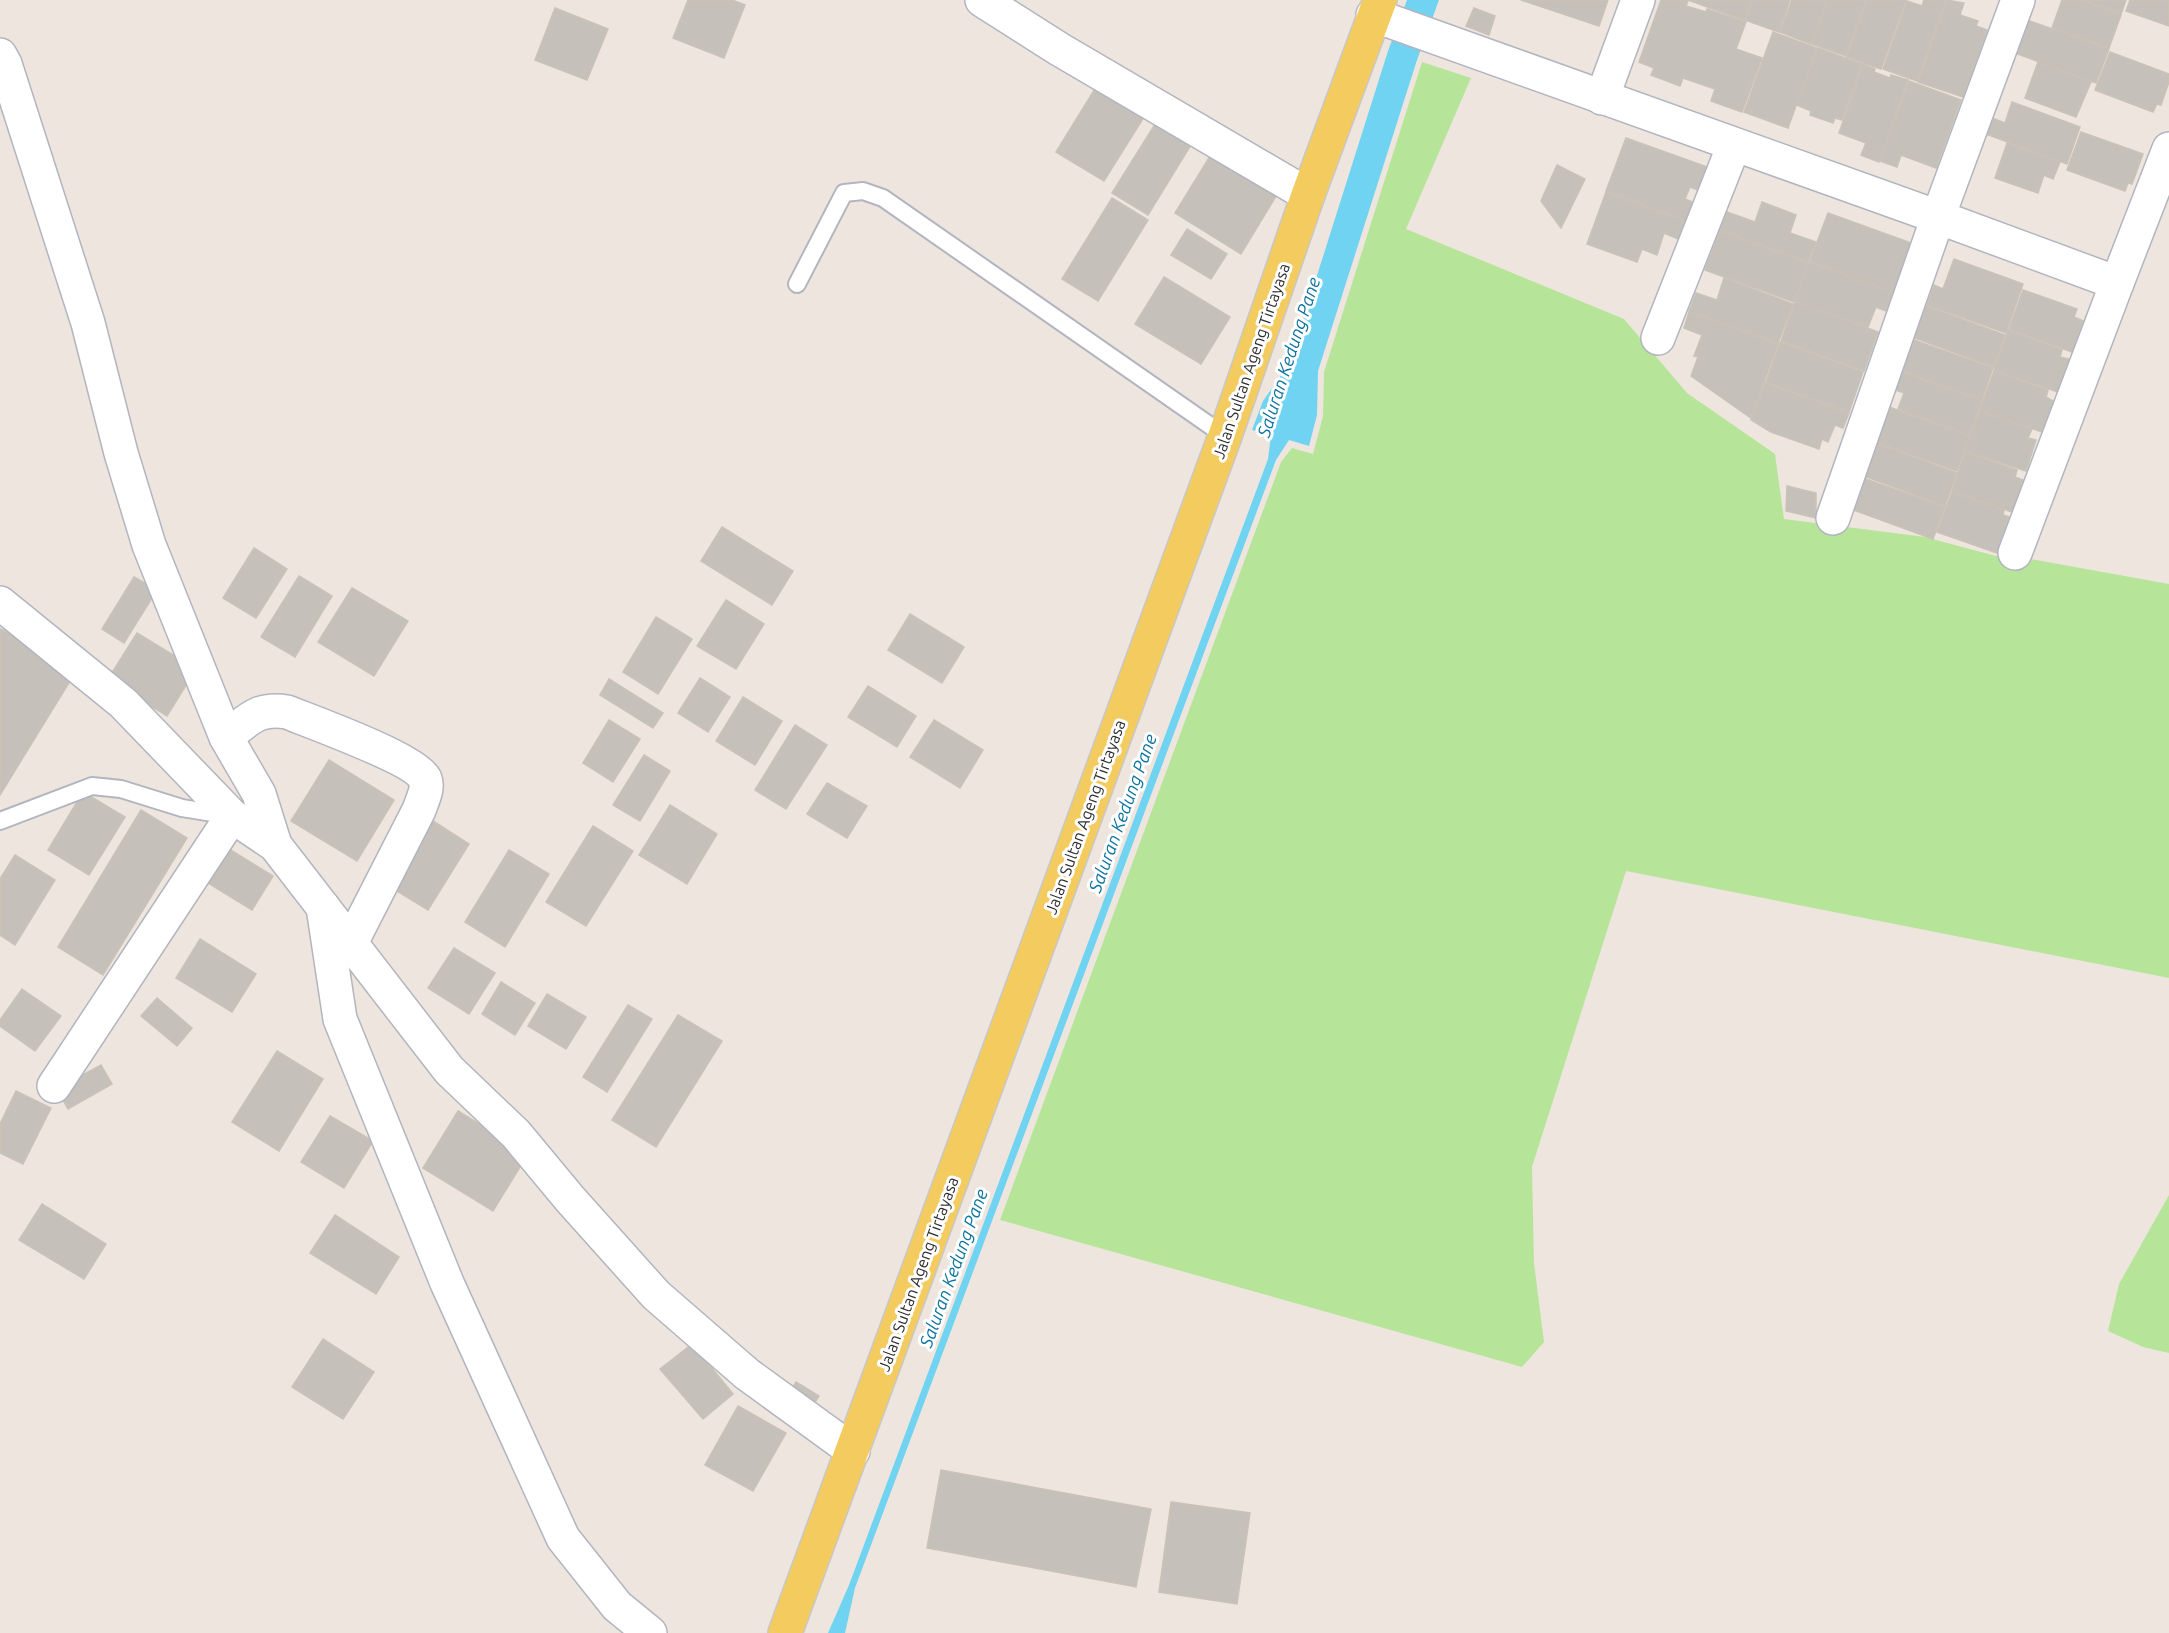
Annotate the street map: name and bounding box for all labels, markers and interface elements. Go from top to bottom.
street label: Jalan Sultan Ageng Tirtayasa [1209,261,1293,461]
water label: Saluran Kedung Pane [1252,275,1323,440]
street label: Jalan Sultan Ageng Tirtayasa [1041,717,1129,917]
water label: Saluran Kedung Pane [1084,731,1160,896]
street label: Jalan Sultan Ageng Tirtayasa [874,1174,962,1374]
water label: Saluran Kedung Pane [915,1186,991,1351]

